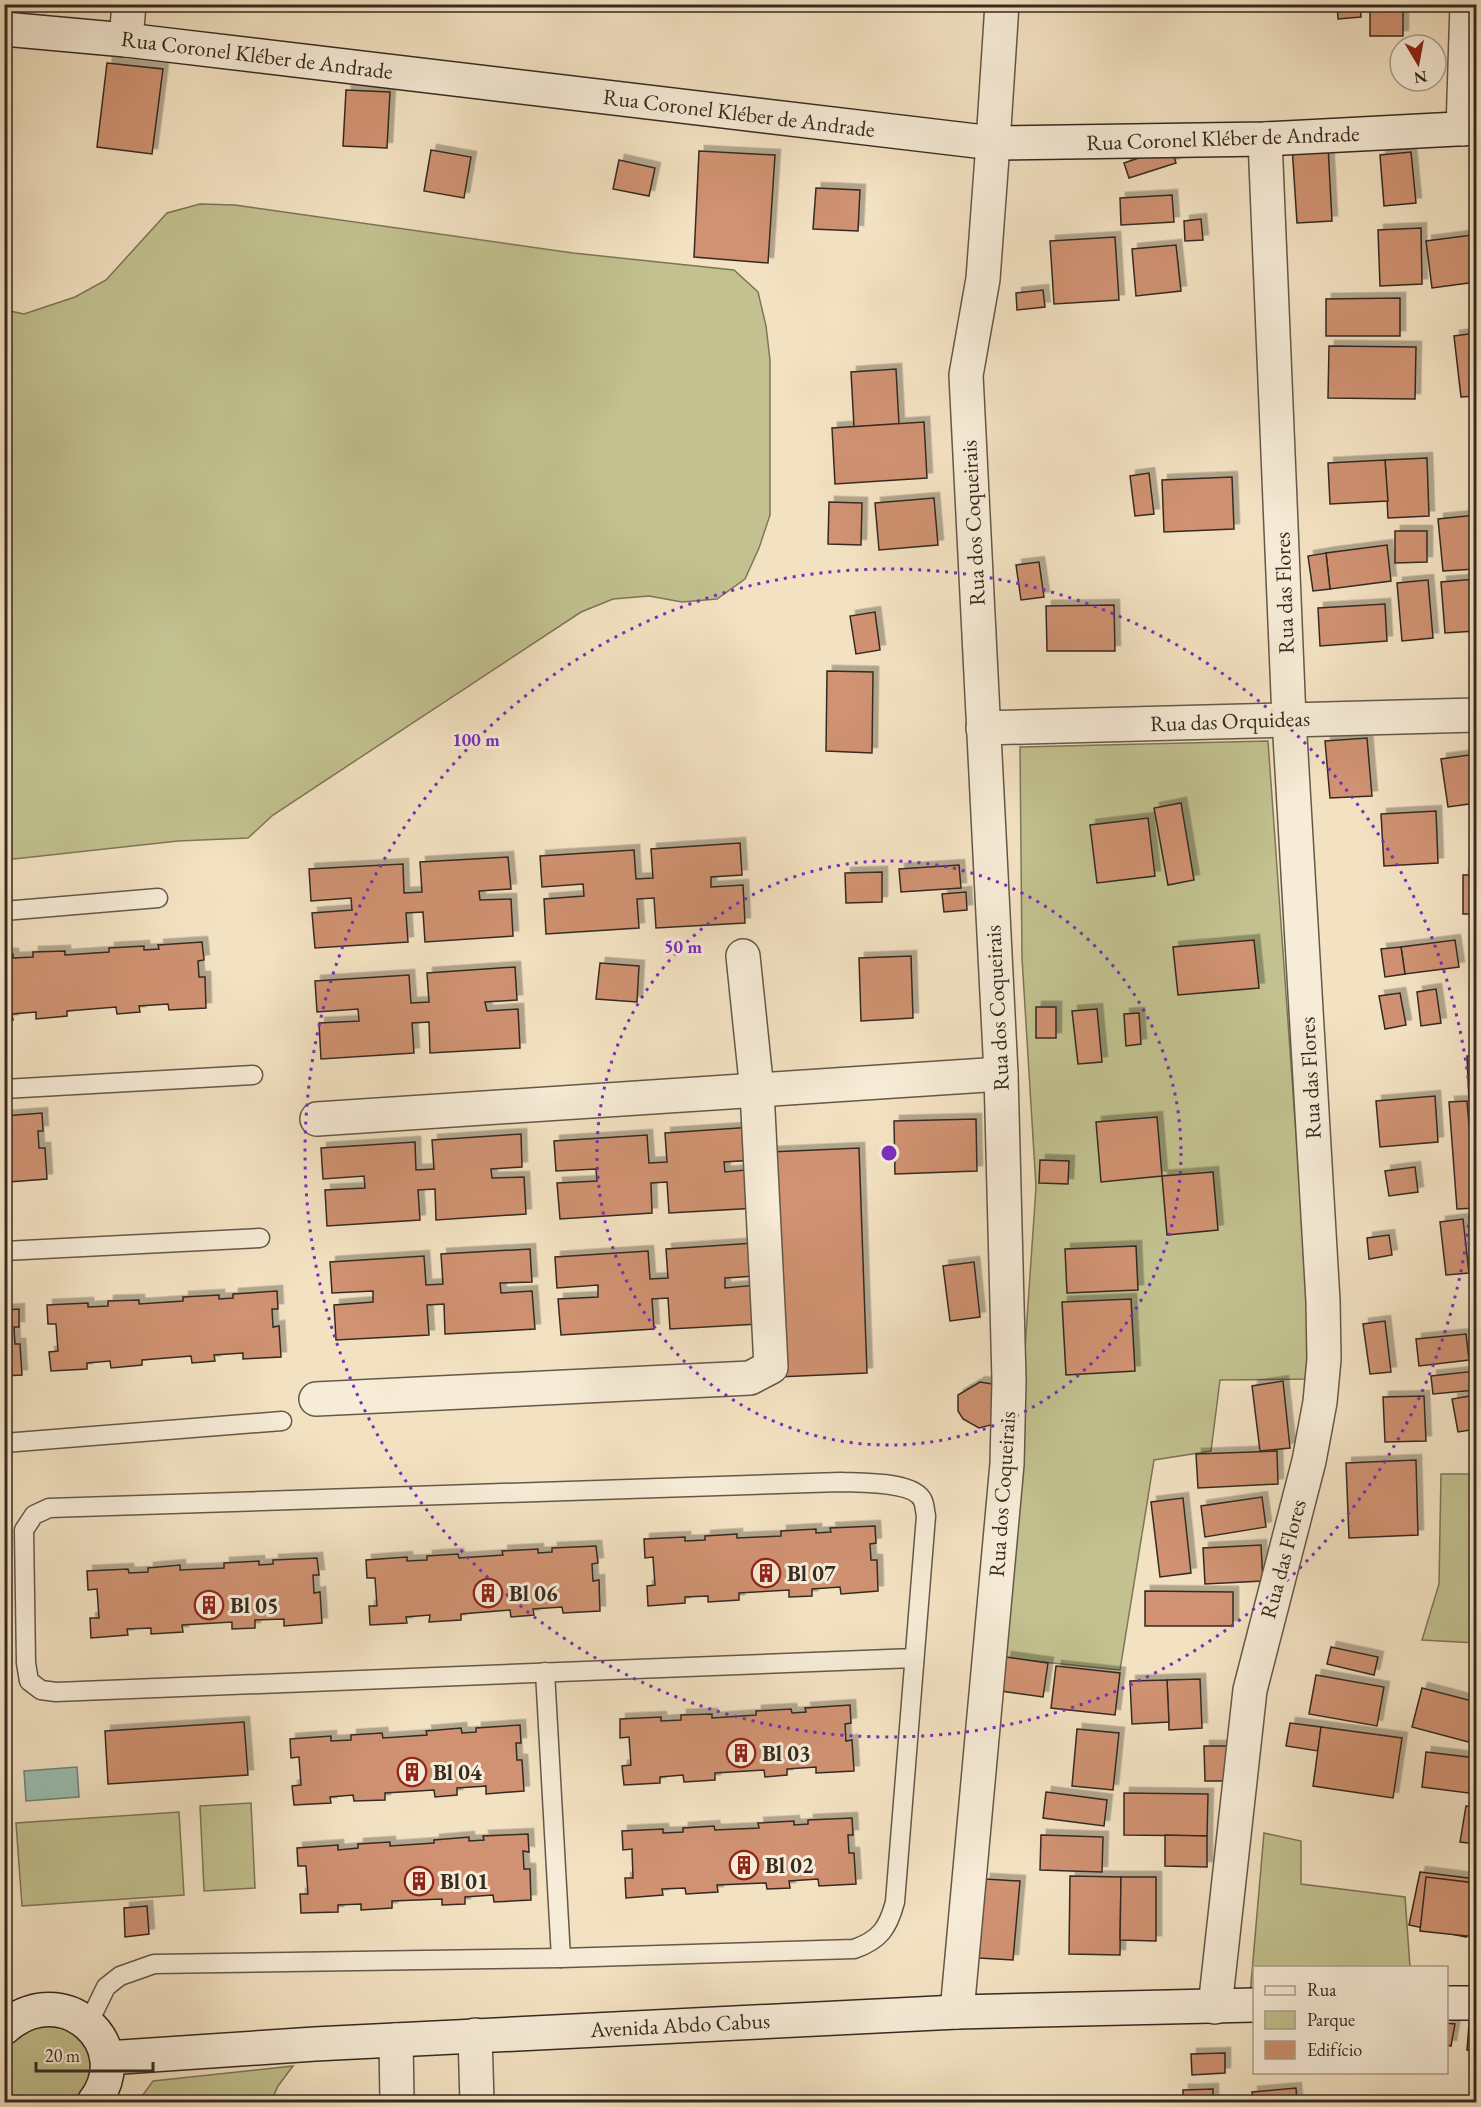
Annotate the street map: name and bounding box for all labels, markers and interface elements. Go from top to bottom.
street label: Rua Coronel Kléber de Andrade [119,24,395,86]
north arrow [1388,33,1448,93]
text: N [1412,66,1429,89]
street label: Rua Coronel Kléber de Andrade [601,82,877,144]
street label: Rua Coronel Kléber de Andrade [1086,119,1361,157]
street label: Rua dos Coqueirais [954,439,992,607]
street label: Rua das Flores [1267,531,1301,655]
street label: Rua das Orquideas [1150,704,1310,738]
text: 100 m [452,728,500,751]
street label: Rua dos Coqueirais [978,924,1016,1092]
text: 50 m [664,935,702,958]
street label: Rua das Flores [1292,1016,1328,1140]
centre of rings [879,1143,899,1163]
street label: Rua dos Coqueirais [982,1410,1022,1578]
street label: Rua das Flores [1253,1496,1313,1622]
building icon: Bl 07 [750,1557,782,1589]
place label: Bl 07 [787,1559,836,1588]
building icon: Bl 06 [472,1577,504,1609]
place label: Bl 06 [509,1579,558,1608]
building icon: Bl 05 [193,1589,225,1621]
place label: Bl 05 [230,1591,279,1620]
building icon: Bl 03 [725,1737,757,1769]
place label: Bl 03 [762,1739,811,1768]
building icon: Bl 04 [396,1756,428,1788]
place label: Bl 04 [433,1758,482,1787]
building icon: Bl 02 [728,1849,760,1881]
place label: Bl 02 [765,1851,814,1880]
building icon: Bl 01 [403,1865,435,1897]
place label: Bl 01 [440,1867,489,1896]
legend [1253,1966,1448,2074]
text: Rua [1307,1978,1337,2001]
street label: Avenida Abdo Cabus [588,2006,771,2044]
text: Parque [1307,2008,1355,2031]
scale bar [36,2035,153,2073]
text: Edifício [1307,2038,1362,2061]
text: 20 m [45,2044,80,2067]

